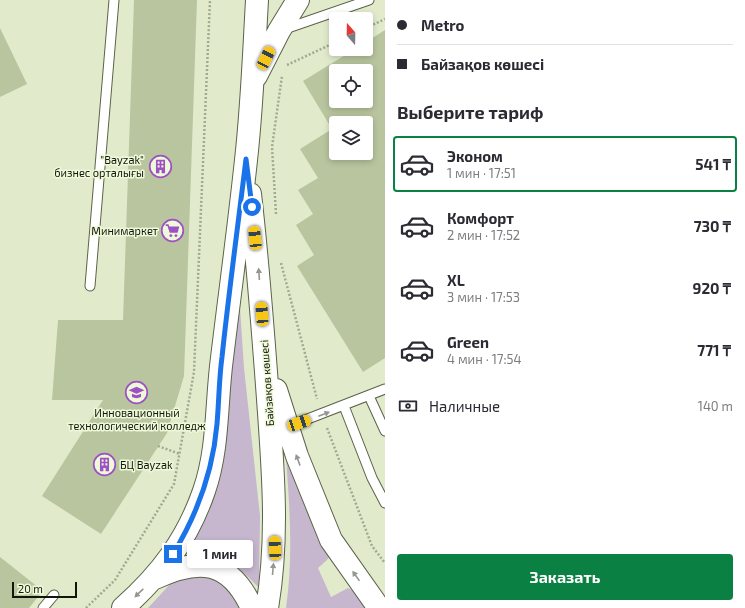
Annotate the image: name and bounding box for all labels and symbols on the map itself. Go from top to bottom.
north arrow [329,12,373,56]
car [255,45,277,71]
place label: "Bayzak" бизнес орталығы [54,153,144,179]
building icon: "Bayzak" бизнес орталығы [147,153,173,179]
route start [243,198,261,216]
supermarket icon: Минимаркет [160,218,186,244]
place label: Минимаркет [91,224,159,237]
car [248,225,262,251]
one-way arrow [256,268,263,280]
car [255,302,269,326]
street label: Байзақов көшесі [257,339,276,427]
school or university icon: Инновационный технологический колледж [124,380,150,406]
place label: Инновационный технологический колледж [68,406,206,432]
one-way arrow [318,410,330,416]
car [286,413,312,433]
building icon: БЦ Bayzak [91,452,117,478]
one-way arrow [295,454,301,466]
place label: БЦ Bayzak [120,458,173,471]
car [269,536,281,560]
callout: 1 мин [187,540,253,568]
route end [164,545,182,563]
one-way arrow [270,563,276,575]
one-way arrow [352,571,360,581]
scale bar [12,580,77,599]
one-way arrow [134,588,144,598]

